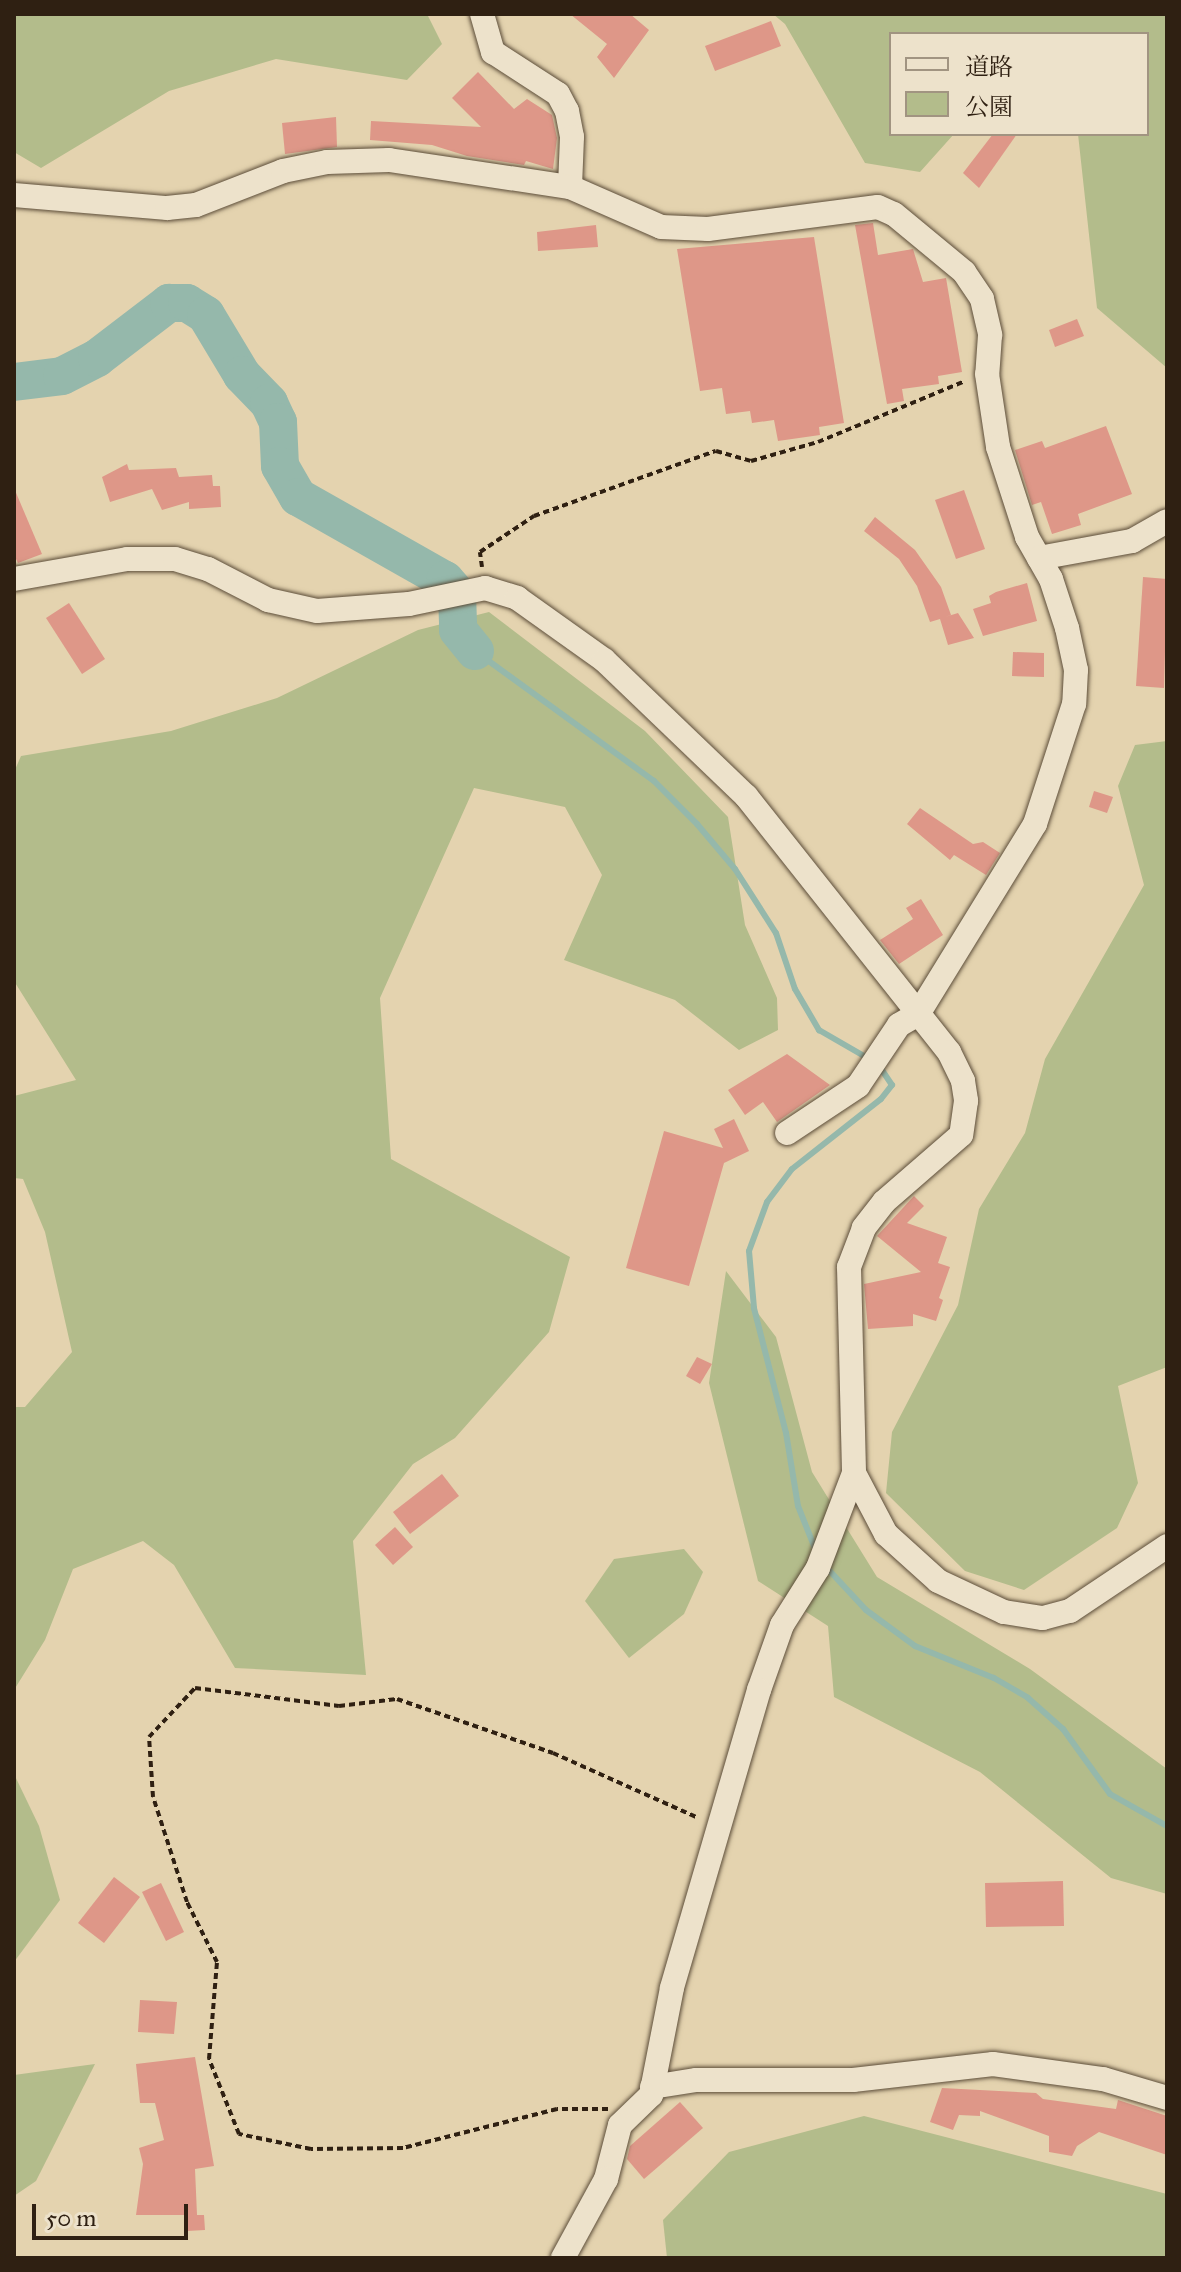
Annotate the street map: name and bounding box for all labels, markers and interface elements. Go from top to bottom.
legend [889,32,1149,136]
text: 道路 [965,52,1013,82]
text: 公園 [965,92,1013,122]
scale bar [36,2188,192,2238]
text: 50 m [46,2203,96,2233]

